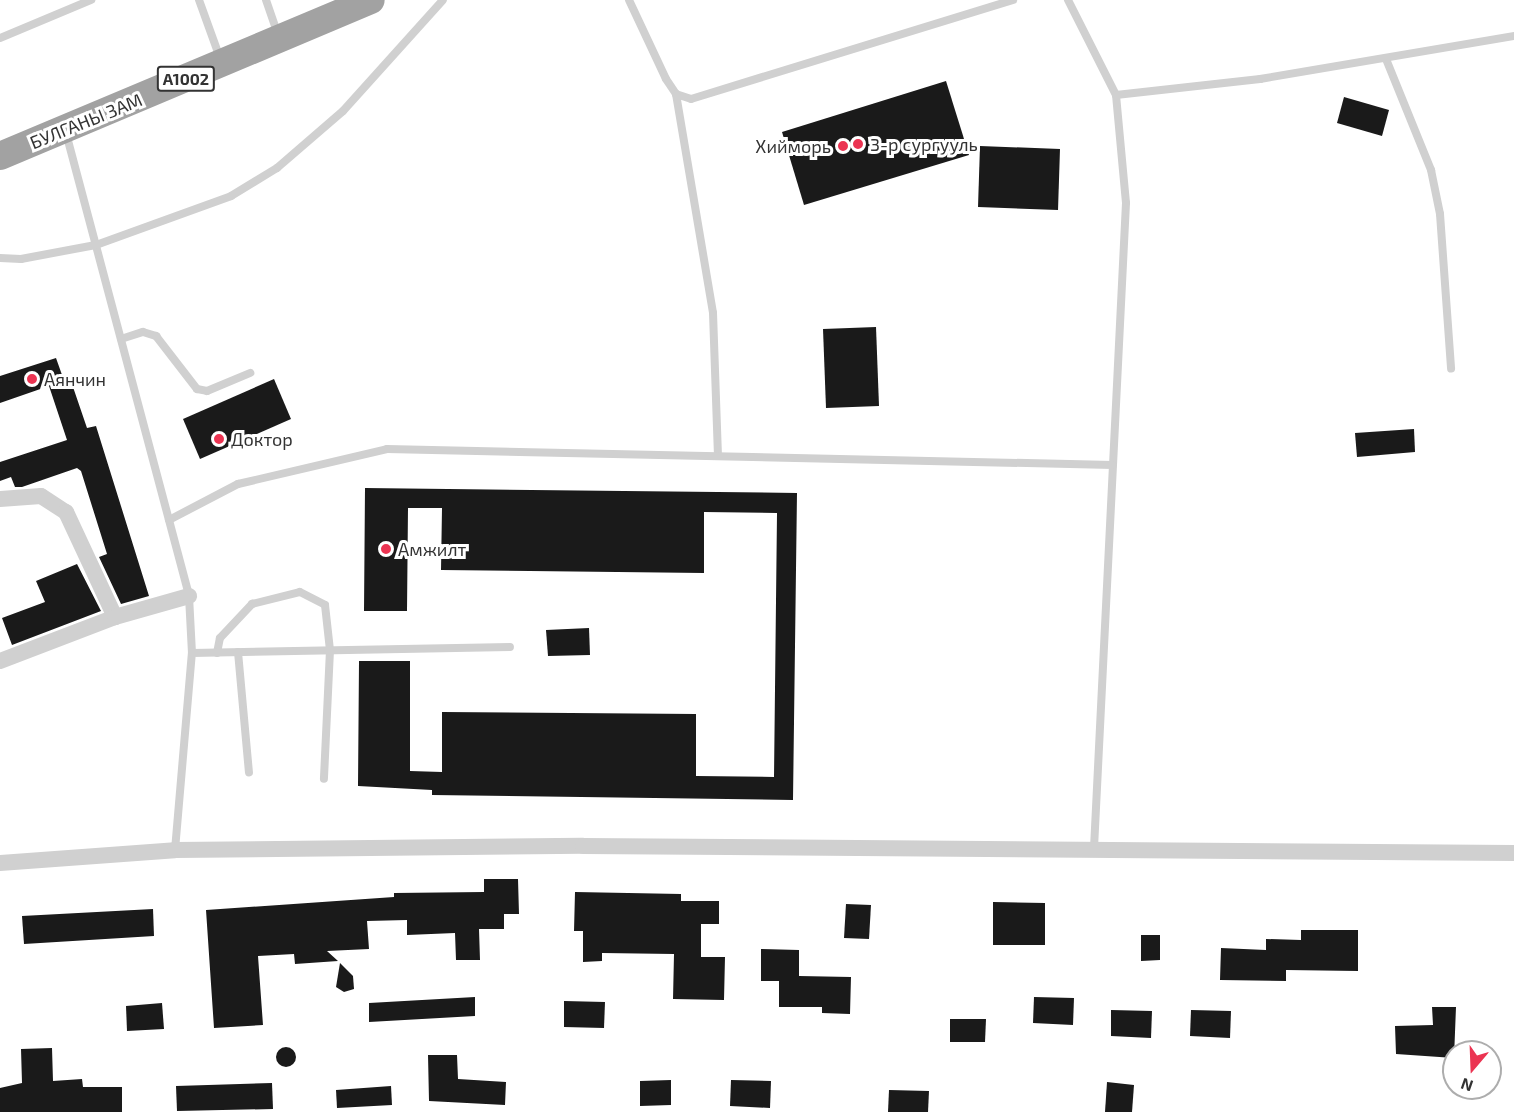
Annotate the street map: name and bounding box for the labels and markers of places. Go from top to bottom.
place label: 3-р сургууль [870,133,978,155]
place label: Хийморь [755,135,831,157]
marker: 3-р сургууль [851,137,865,151]
marker: Хийморь [836,139,850,153]
place label: Аянчин [44,368,106,390]
marker: Аянчин [25,372,39,386]
place label: Доктор [231,428,293,450]
marker: Доктор [212,432,226,446]
place label: Амжилт [398,538,466,560]
marker: Амжилт [379,542,393,556]

